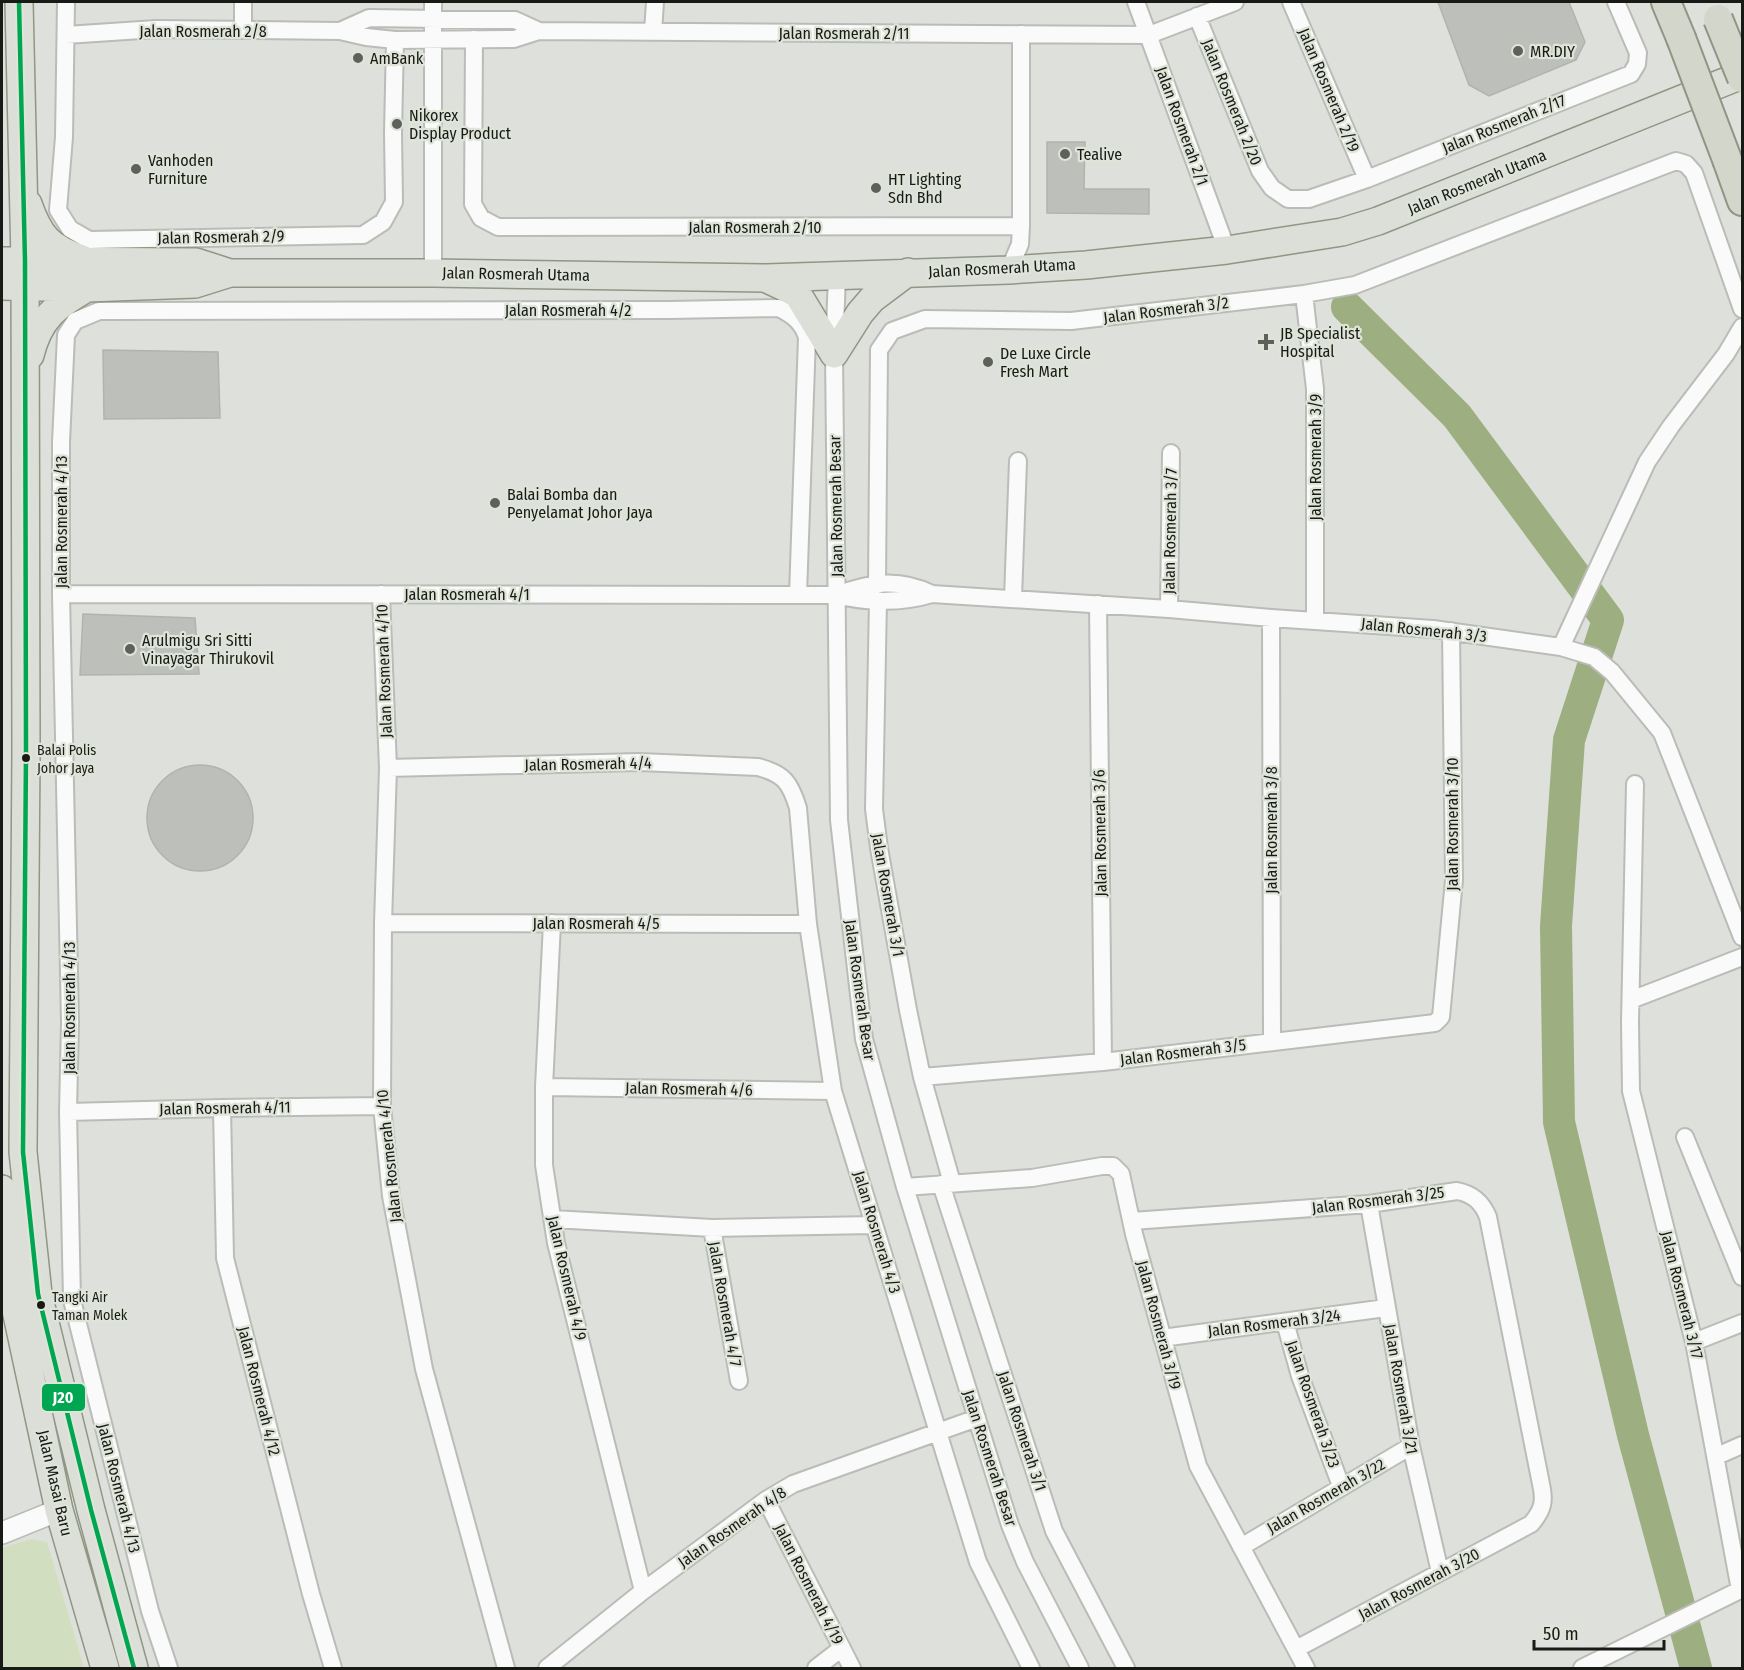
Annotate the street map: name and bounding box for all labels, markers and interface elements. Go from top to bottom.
street label: Jalan Rosmerah 2/8 [139,22,267,41]
street label: Jalan Rosmerah 2/11 [778,24,910,43]
street label: Jalan Rosmerah 2/19 [1294,25,1364,155]
street label: Jalan Rosmerah 2/20 [1198,36,1266,168]
place label: MR.DIY [1530,42,1575,61]
marker: MR.DIY [1511,44,1525,58]
place label: AmBank [370,49,424,68]
marker: AmBank [351,51,365,65]
street label: Jalan Rosmerah 2/1 [1152,64,1212,188]
street label: Jalan Rosmerah 2/17 [1439,90,1569,157]
place label: Nikorex Display Product [409,106,512,143]
marker: Nikorex Display Product [390,117,404,131]
place label: Tealive [1077,145,1122,164]
street label: Jalan Rosmerah Utama [1405,145,1549,218]
marker: Tealive [1058,147,1072,161]
place label: Vanhoden Furniture [148,151,214,188]
marker: Vanhoden Furniture [129,162,143,176]
place label: HT Lighting Sdn Bhd [888,170,962,207]
marker: HT Lighting Sdn Bhd [869,181,883,195]
street label: Jalan Rosmerah 2/10 [688,218,822,237]
street label: Jalan Rosmerah 2/9 [157,226,285,248]
street label: Jalan Rosmerah Utama [928,255,1076,281]
street label: Jalan Rosmerah Utama [442,263,590,285]
street label: Jalan Rosmerah 3/2 [1102,293,1230,327]
street label: Jalan Rosmerah 4/2 [505,301,631,320]
place label: JB Specialist Hospital [1280,324,1361,361]
marker: JB Specialist Hospital [1257,333,1275,351]
place label: De Luxe Circle Fresh Mart [1000,344,1091,381]
marker: De Luxe Circle Fresh Mart [981,355,995,369]
street label: Jalan Rosmerah 3/9 [1306,393,1325,520]
street label: Jalan Rosmerah Besar [825,434,847,577]
street label: Jalan Rosmerah 4/13 [52,456,71,588]
street label: Jalan Rosmerah 3/7 [1159,467,1181,594]
place label: Balai Bomba dan Penyelamat Johor Jaya [507,485,653,522]
marker: Balai Bomba dan Penyelamat Johor Jaya [488,496,502,510]
street label: Jalan Rosmerah 4/1 [404,585,530,604]
street label: Jalan Rosmerah 4/10 [372,604,396,738]
street label: Jalan Rosmerah 3/3 [1360,614,1488,646]
place label: Arulmigu Sri Sitti Vinayagar Thirukovil [142,631,274,668]
marker: Arulmigu Sri Sitti Vinayagar Thirukovil [123,642,137,656]
place label: Balai Polis Johor Jaya [37,742,96,777]
marker: Balai Polis Johor Jaya [20,752,32,764]
street label: Jalan Rosmerah 4/4 [524,753,652,775]
street label: Jalan Rosmerah 3/10 [1443,757,1462,891]
street label: Jalan Rosmerah 3/8 [1262,766,1281,894]
street label: Jalan Rosmerah 3/6 [1089,769,1111,897]
street label: Jalan Rosmerah 3/1 [868,832,908,958]
street label: Jalan Rosmerah 4/5 [532,914,660,933]
street label: Jalan Rosmerah Besar [841,918,879,1062]
street label: Jalan Rosmerah 4/13 [60,942,79,1074]
street label: Jalan Rosmerah 3/5 [1119,1035,1247,1069]
street label: Jalan Rosmerah 4/6 [625,1078,753,1100]
street label: Jalan Rosmerah 4/10 [373,1088,405,1224]
street label: Jalan Rosmerah 4/11 [159,1097,291,1119]
street label: Jalan Rosmerah 4/3 [849,1169,905,1295]
street label: Jalan Rosmerah 3/25 [1311,1182,1445,1218]
street label: Jalan Rosmerah 4/9 [543,1214,591,1342]
street label: Jalan Rosmerah 3/17 [1657,1229,1707,1362]
street label: Jalan Rosmerah 4/7 [705,1240,745,1369]
street label: Jalan Rosmerah 3/19 [1133,1258,1185,1392]
place label: Tangki Air Taman Molek [52,1289,128,1324]
marker: Tangki Air Taman Molek [35,1299,47,1311]
street label: Jalan Rosmerah 3/24 [1207,1305,1342,1341]
street label: Jalan Rosmerah 3/21 [1380,1322,1422,1456]
street label: Jalan Rosmerah 4/12 [234,1324,284,1458]
street label: Jalan Rosmerah 3/23 [1282,1338,1344,1470]
street label: Jalan Rosmerah 3/1 [994,1369,1050,1493]
line badge: J20 [41,1383,86,1412]
street label: Jalan Rosmerah Besar [959,1387,1021,1529]
text: J20 [52,1388,74,1407]
street label: Jalan Rosmerah 4/13 [94,1421,144,1555]
street label: Jalan Masai Baru [34,1428,76,1538]
street label: Jalan Rosmerah 3/22 [1264,1454,1388,1538]
street label: Jalan Rosmerah 4/8 [674,1483,790,1571]
street label: Jalan Rosmerah 4/19 [770,1520,848,1648]
street label: Jalan Rosmerah 3/20 [1355,1544,1483,1624]
scale bar [1534,1613,1664,1651]
text: 50 m [1543,1623,1579,1645]

